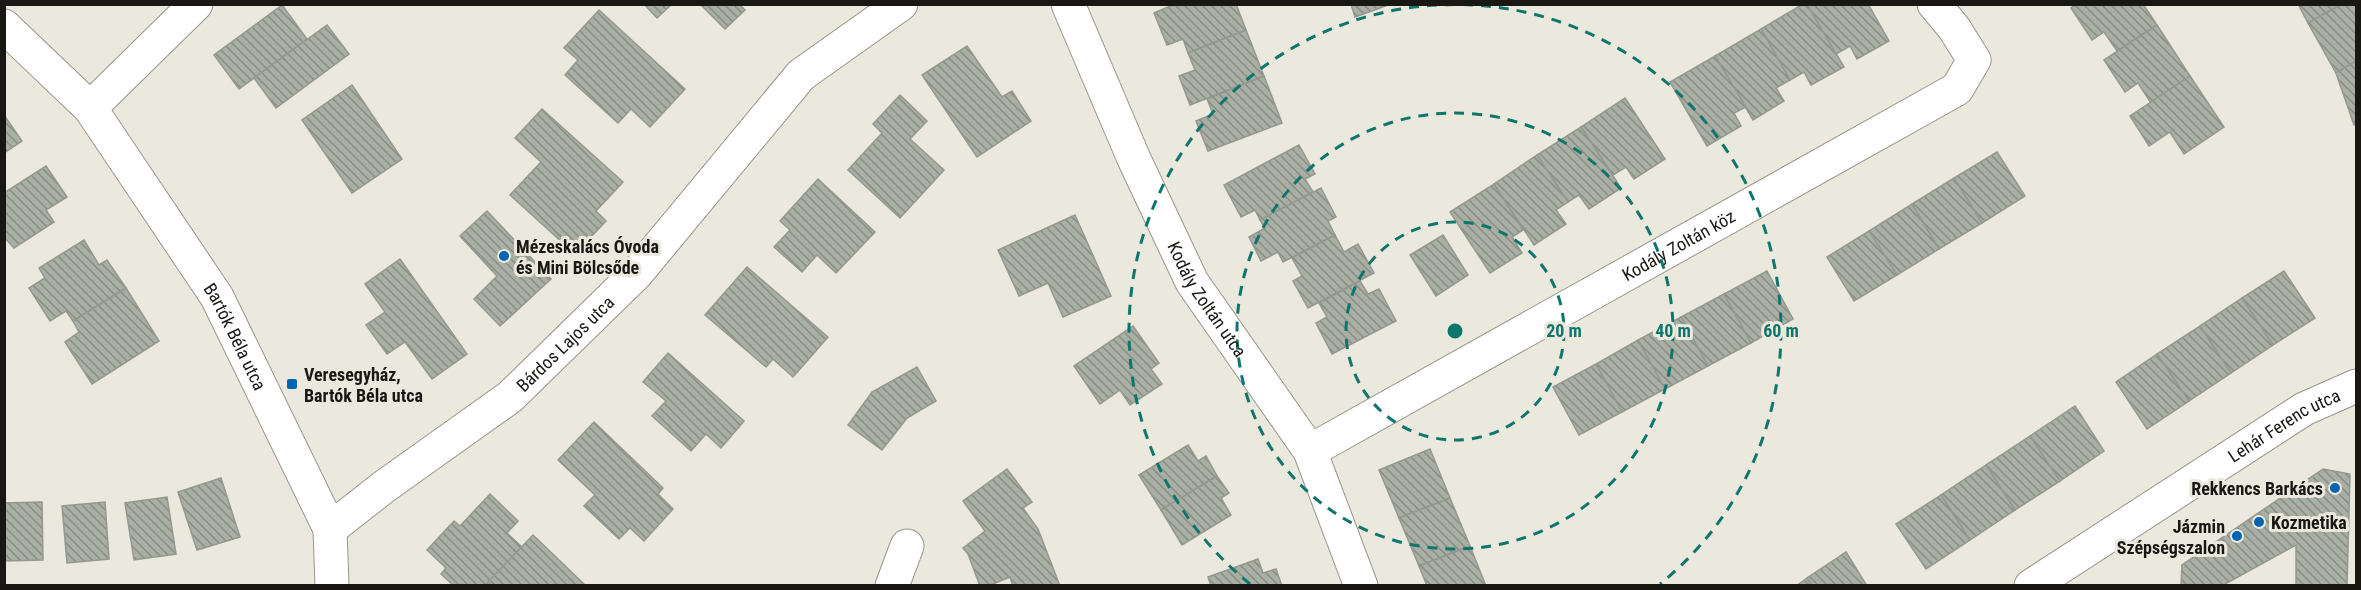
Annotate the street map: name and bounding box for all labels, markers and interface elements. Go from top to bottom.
street label: Kodály Zoltán köz [1618,205,1739,285]
place label: Mézeskalács Óvoda és Mini Bölcsőde [516,236,659,278]
street label: Kodály Zoltán utca [1164,238,1251,361]
marker: Mézeskalács Óvoda és Mini Bölcsőde [497,249,511,263]
street label: Bartók Béla utca [200,279,271,393]
street label: Bárdos Lajos utca [512,291,618,396]
text: 20 m [1546,320,1582,341]
text: 40 m [1655,320,1691,341]
text: 60 m [1763,320,1799,341]
centre of rings [1445,321,1465,341]
place label: Veresegyház, Bartók Béla utca [304,364,423,406]
marker: Veresegyház, Bartók Béla utca [285,377,299,391]
street label: Lehár Ferenc utca [2224,384,2343,466]
place label: Rekkencs Barkács [2191,478,2323,499]
marker: Rekkencs Barkács [2328,481,2342,495]
place label: Kozmetika [2271,512,2347,533]
marker: Kozmetika [2252,515,2266,529]
place label: Jázmin Szépségszalon [2117,516,2225,558]
marker: Jázmin Szépségszalon [2230,529,2244,543]

